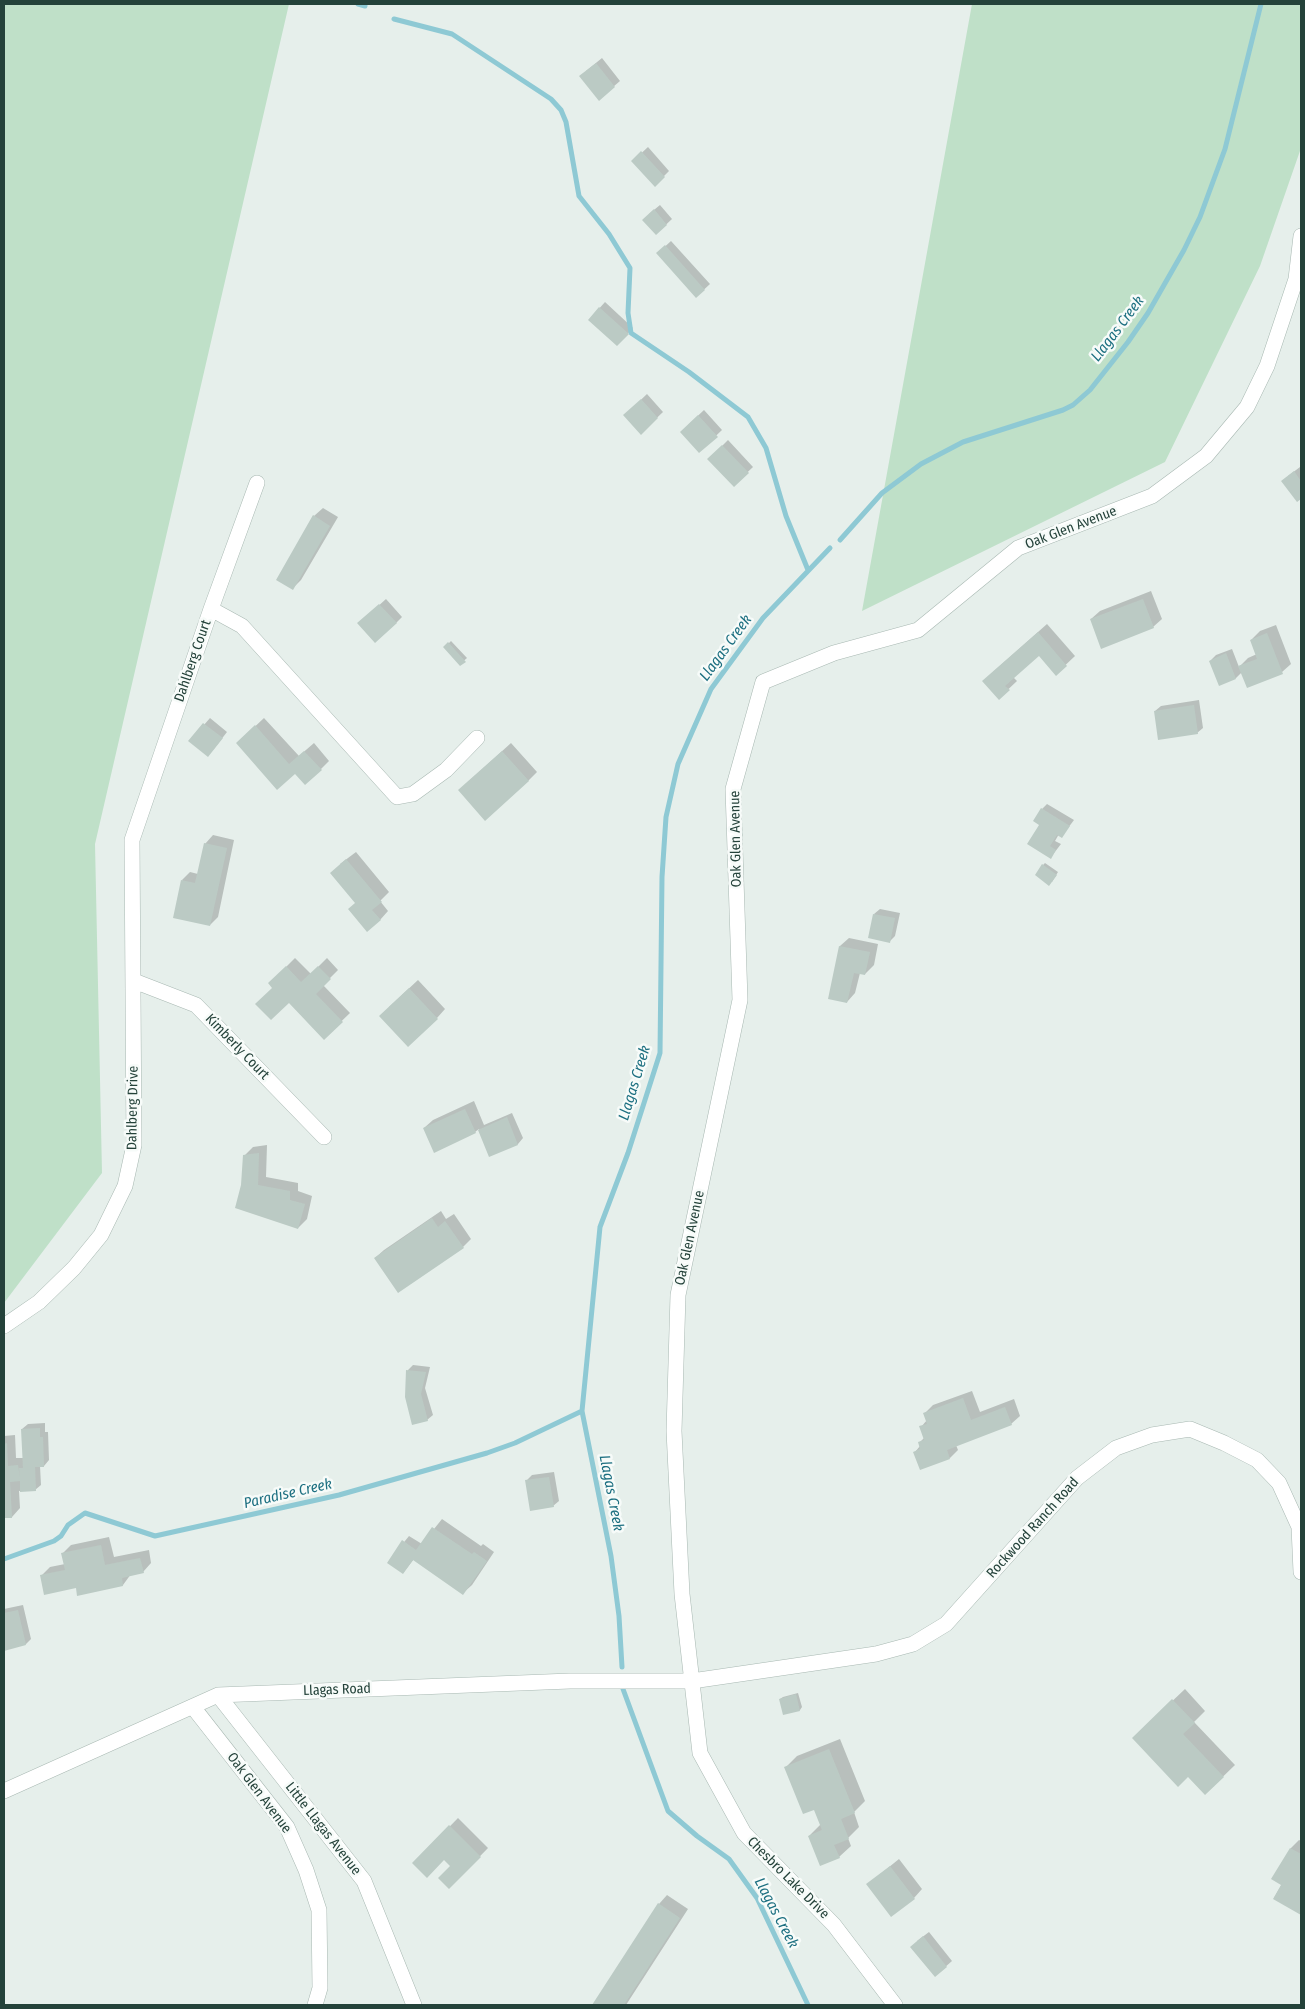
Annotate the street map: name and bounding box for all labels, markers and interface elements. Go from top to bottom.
water label: Llagas Creek [1088,293,1148,365]
street label: Oak Glen Avenue [1023,503,1119,553]
water label: Llagas Creek [696,611,756,685]
street label: Dahlberg Court [171,618,215,704]
street label: Oak Glen Avenue [727,791,745,887]
street label: Kimberly Court [201,1011,273,1083]
water label: Llagas Creek [615,1043,655,1123]
street label: Dahlberg Drive [124,1066,142,1150]
street label: Oak Glen Avenue [672,1189,708,1287]
water label: Llagas Creek [595,1453,627,1533]
street label: Rockwood Ranch Road [983,1474,1083,1582]
water label: Paradise Creek [242,1475,334,1513]
street label: Llagas Road [303,1680,371,1700]
street label: Oak Glen Avenue [223,1749,295,1837]
street label: Little Llagas Avenue [281,1779,365,1879]
street label: Chesbro Lake Drive [744,1834,832,1922]
water label: Llagas Creek [750,1875,802,1951]

